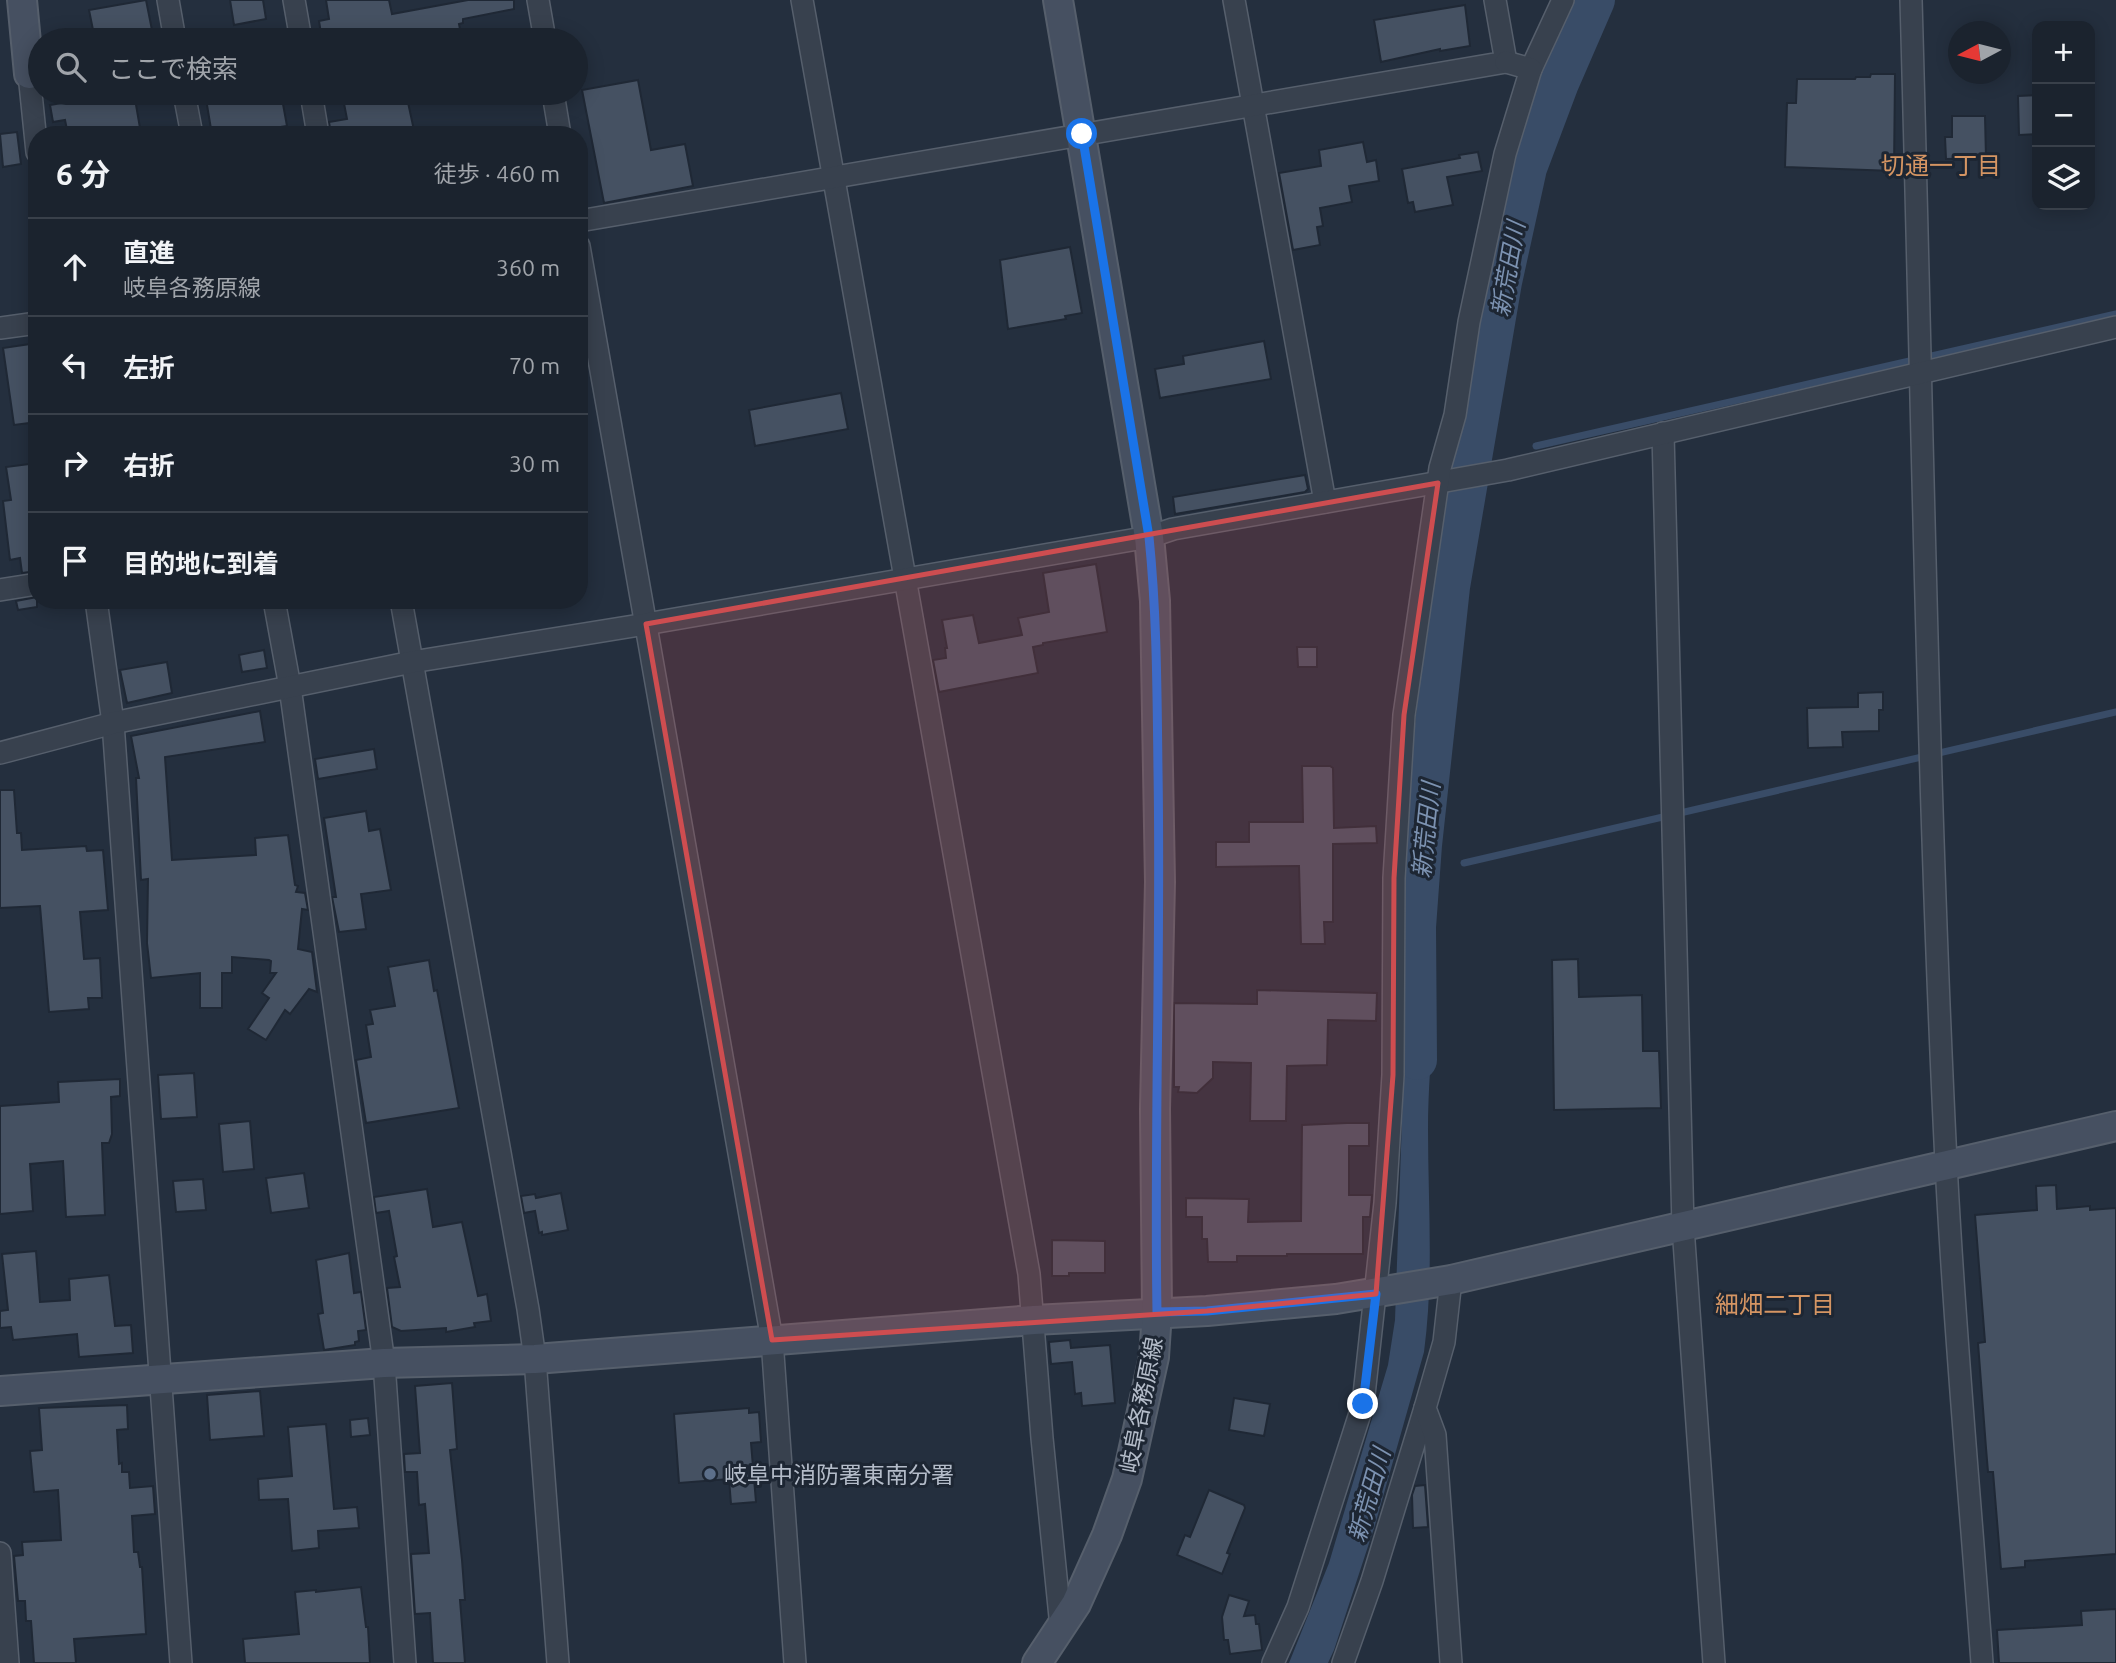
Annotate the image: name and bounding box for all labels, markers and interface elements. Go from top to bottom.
north arrow [1948,21,2011,84]
map controls [2032,21,2095,210]
button: + [2032,21,2095,84]
search box [28,28,588,105]
icon: search [52,48,90,86]
text: ここで検索 [108,54,238,83]
button: − [2032,84,2095,147]
route start [1066,118,1097,149]
button: layers [2032,147,2095,210]
district label: 切通一丁目 [1881,152,2001,179]
text: 6 分 [56,157,110,191]
text: 徒歩 · 460 m [434,161,560,186]
water label: 新荒田川 [1486,216,1530,319]
text: 直進 [123,238,175,267]
icon: ahead [56,248,94,286]
text: 360 m [496,255,560,280]
text: 岐阜各務原線 [123,275,261,300]
icon: left [56,346,94,384]
text: 左折 [123,353,175,382]
text: 70 m [509,353,560,378]
icon: right [56,444,94,482]
text: 右折 [123,451,175,480]
text: 30 m [509,451,560,476]
icon: arrive [56,542,94,580]
text: 目的地に到着 [123,549,279,578]
water label: 新荒田川 [1408,778,1445,879]
district label: 細畑二丁目 [1715,1291,1835,1318]
street label: 岐阜各務原線 [1116,1335,1166,1475]
route end [1347,1388,1378,1419]
water label: 新荒田川 [1343,1442,1396,1545]
place label: 岐阜中消防署東南分署 [724,1462,954,1487]
marker: 岐阜中消防署東南分署 [702,1466,718,1482]

